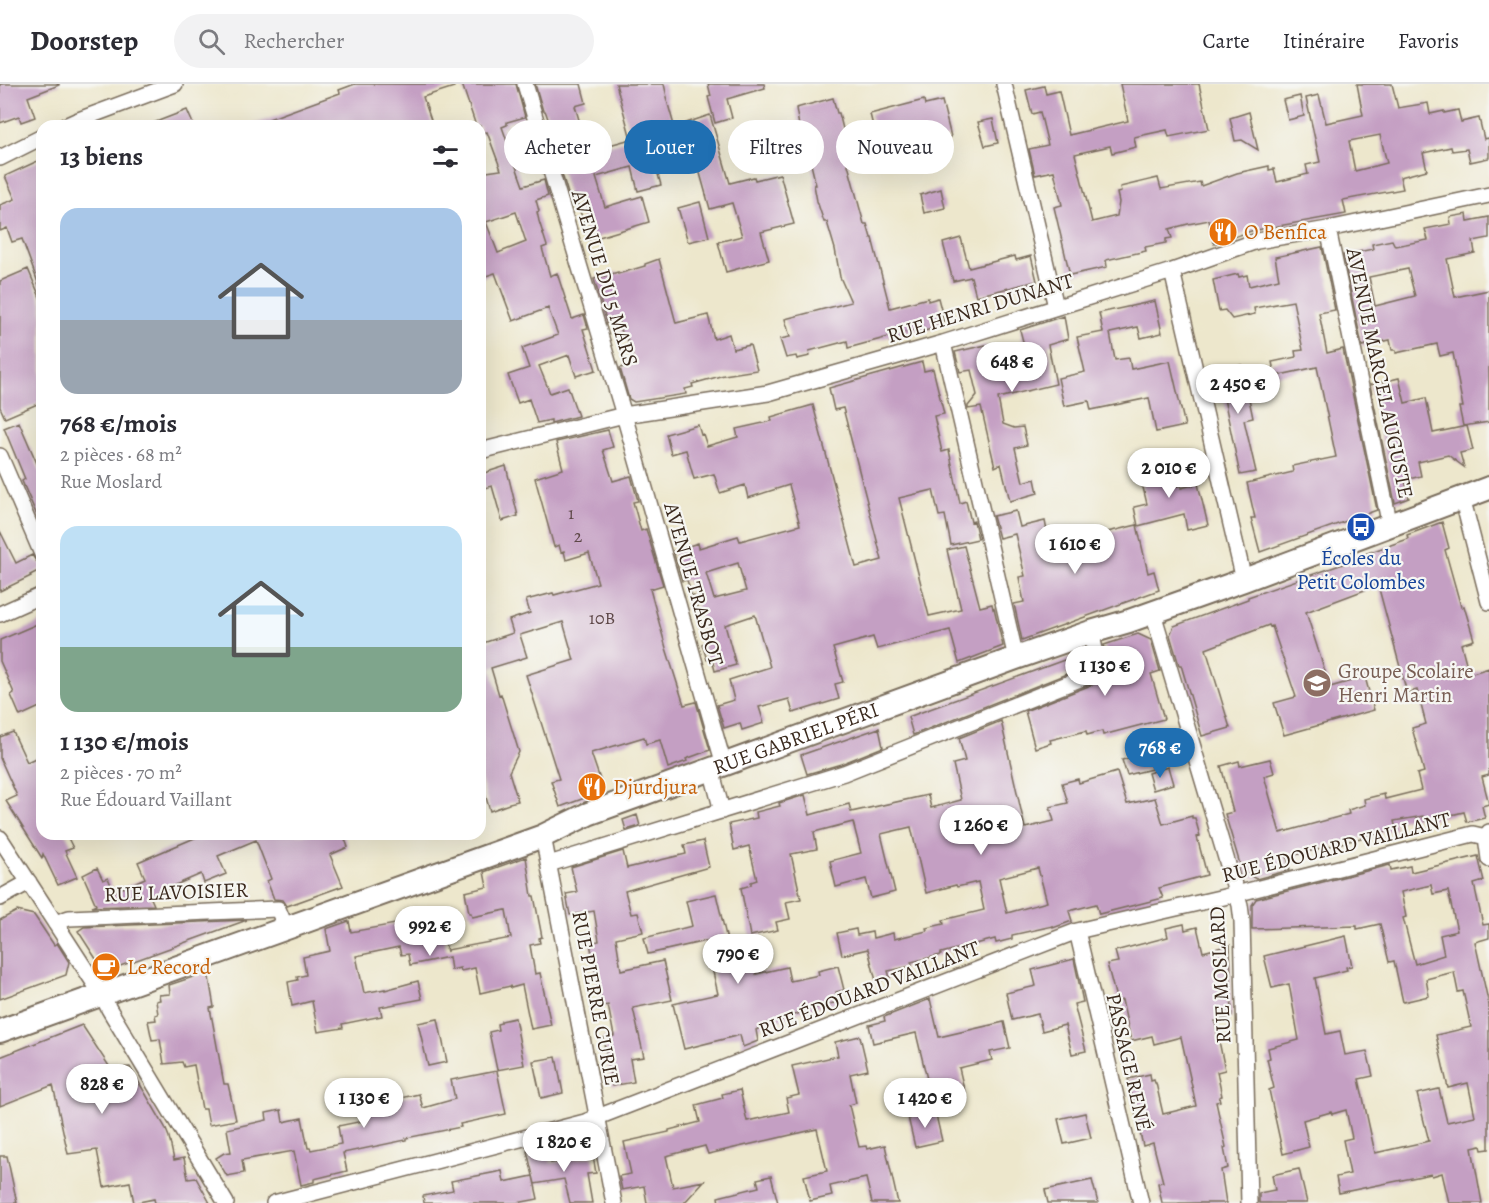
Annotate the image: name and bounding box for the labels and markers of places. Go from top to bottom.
restaurant icon: O Benfica [1207,216,1239,248]
place label: O Benfica [1244,218,1327,246]
pin: 648 € [970,342,1054,393]
pin: 2 450 € [1183,364,1293,415]
pin: 2 010 € [1114,448,1224,499]
bus stop icon: Écoles du Petit Colombes [1345,511,1377,543]
pin: 1 610 € [1020,524,1130,575]
place label: Écoles du Petit Colombes [1297,544,1425,596]
pin: 1 130 € [1050,646,1160,697]
place label: Groupe Scolaire Henri Martin [1338,657,1474,709]
school or university icon: Groupe Scolaire Henri Martin [1301,667,1333,699]
pin: 768 € [1118,728,1202,779]
restaurant icon: Djurdjura [576,771,608,803]
place label: Djurdjura [613,773,698,801]
pin: 1 260 € [926,805,1036,856]
pin: 992 € [388,906,472,957]
pin: 790 € [696,934,780,985]
cafe icon: Le Record [90,951,122,983]
place label: Le Record [127,953,212,981]
pin: 828 € [60,1064,144,1115]
pin: 1 130 € [309,1078,419,1129]
pin: 1 420 € [870,1078,980,1129]
pin: 1 820 € [509,1122,619,1173]

